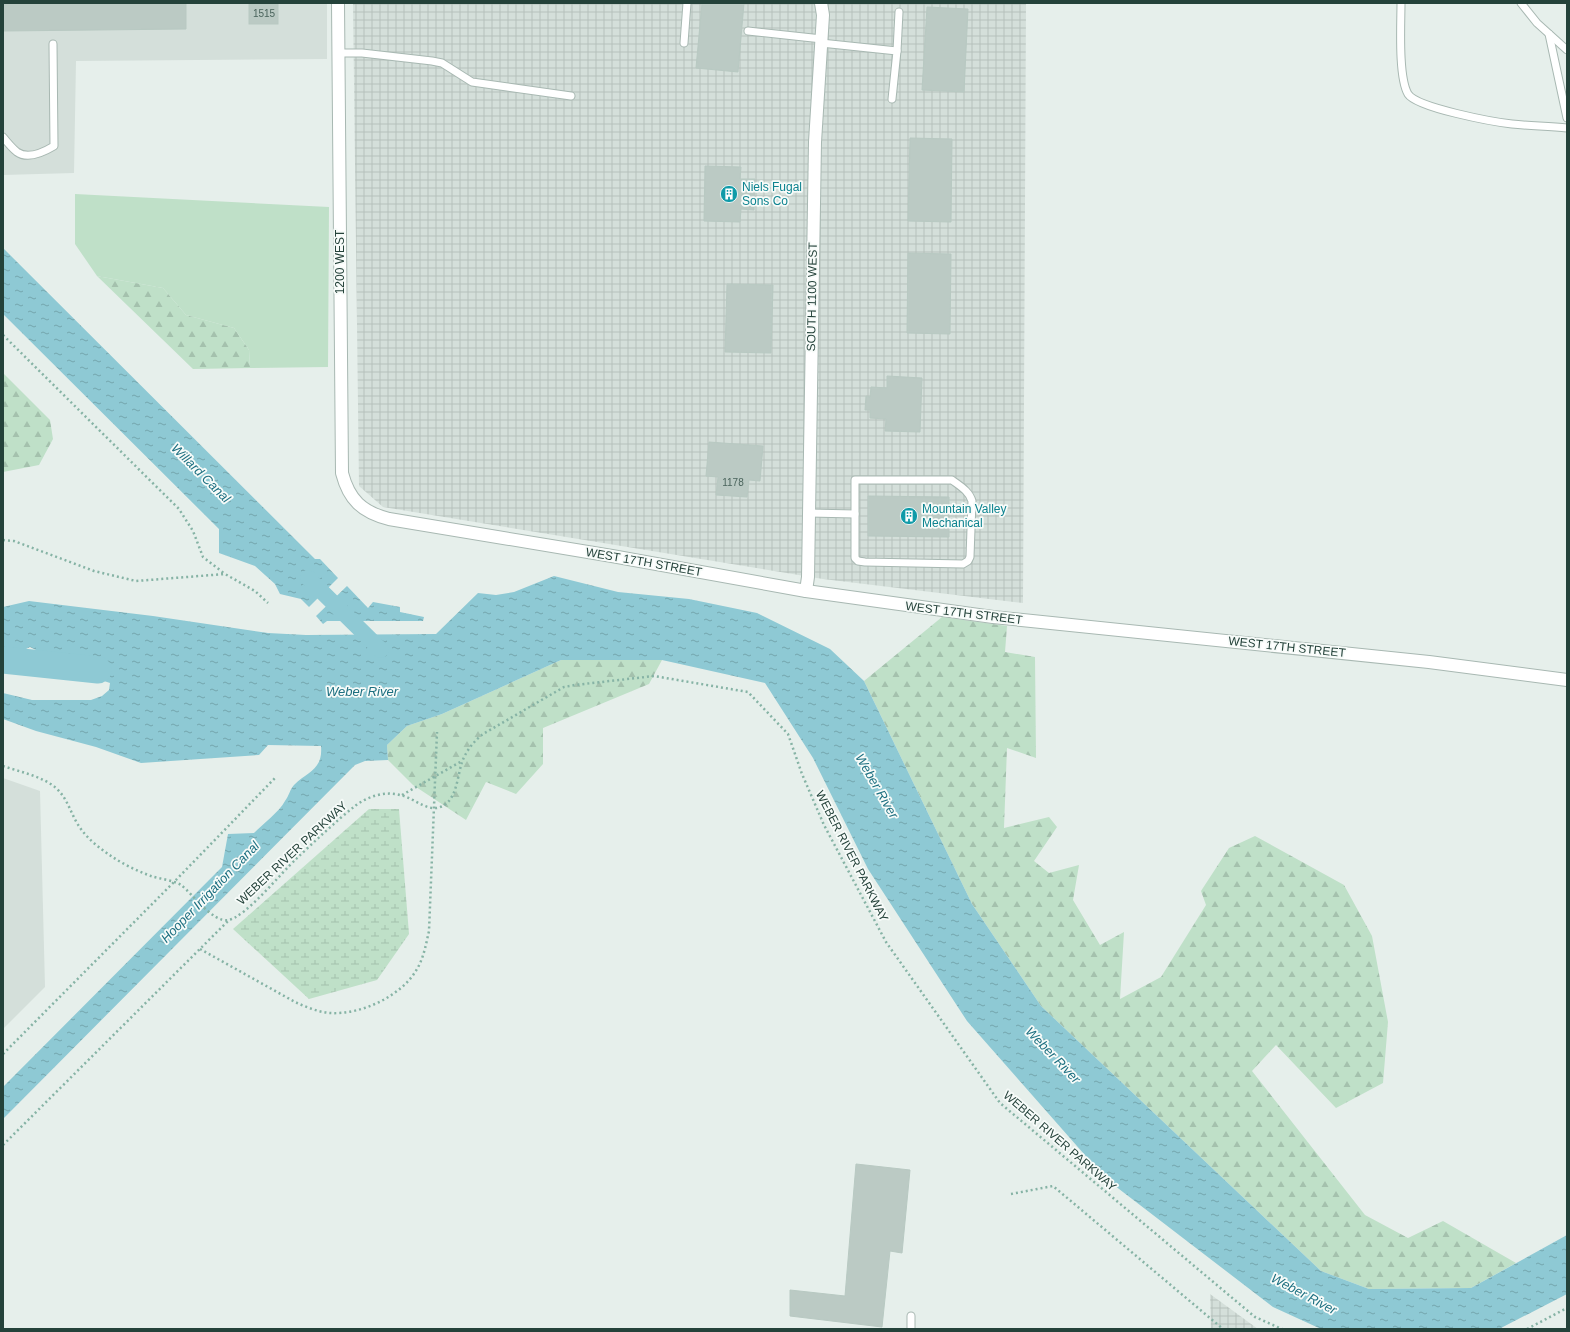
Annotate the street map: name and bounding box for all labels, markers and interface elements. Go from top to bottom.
house number: 1515 [253,8,276,19]
place label: Niels Fugal Sons Co [742,180,802,208]
building icon: Niels Fugal Sons Co [719,184,739,204]
street label: 1200 WEST [333,229,347,294]
street label: SOUTH 1100 WEST [804,242,820,352]
water label: Willard Canal [168,440,234,506]
house number: 1178 [722,477,744,488]
place label: Mountain Valley Mechanical [922,502,1007,530]
building icon: Mountain Valley Mechanical [899,506,919,526]
street label: WEST 17TH STREET [585,545,704,579]
street label: WEST 17TH STREET [905,599,1024,627]
street label: WEST 17TH STREET [1228,634,1347,660]
water label: Weber River [326,684,399,699]
water label: Weber River [853,751,902,822]
street label: WEBER RIVER PARKWAY [813,788,891,924]
street label: WEBER RIVER PARKWAY [234,798,350,908]
water label: Hooper Irrigation Canal [158,838,263,946]
water label: Weber River [1023,1024,1084,1087]
street label: WEBER RIVER PARKWAY [1001,1088,1119,1194]
water label: Weber River [1269,1270,1340,1318]

